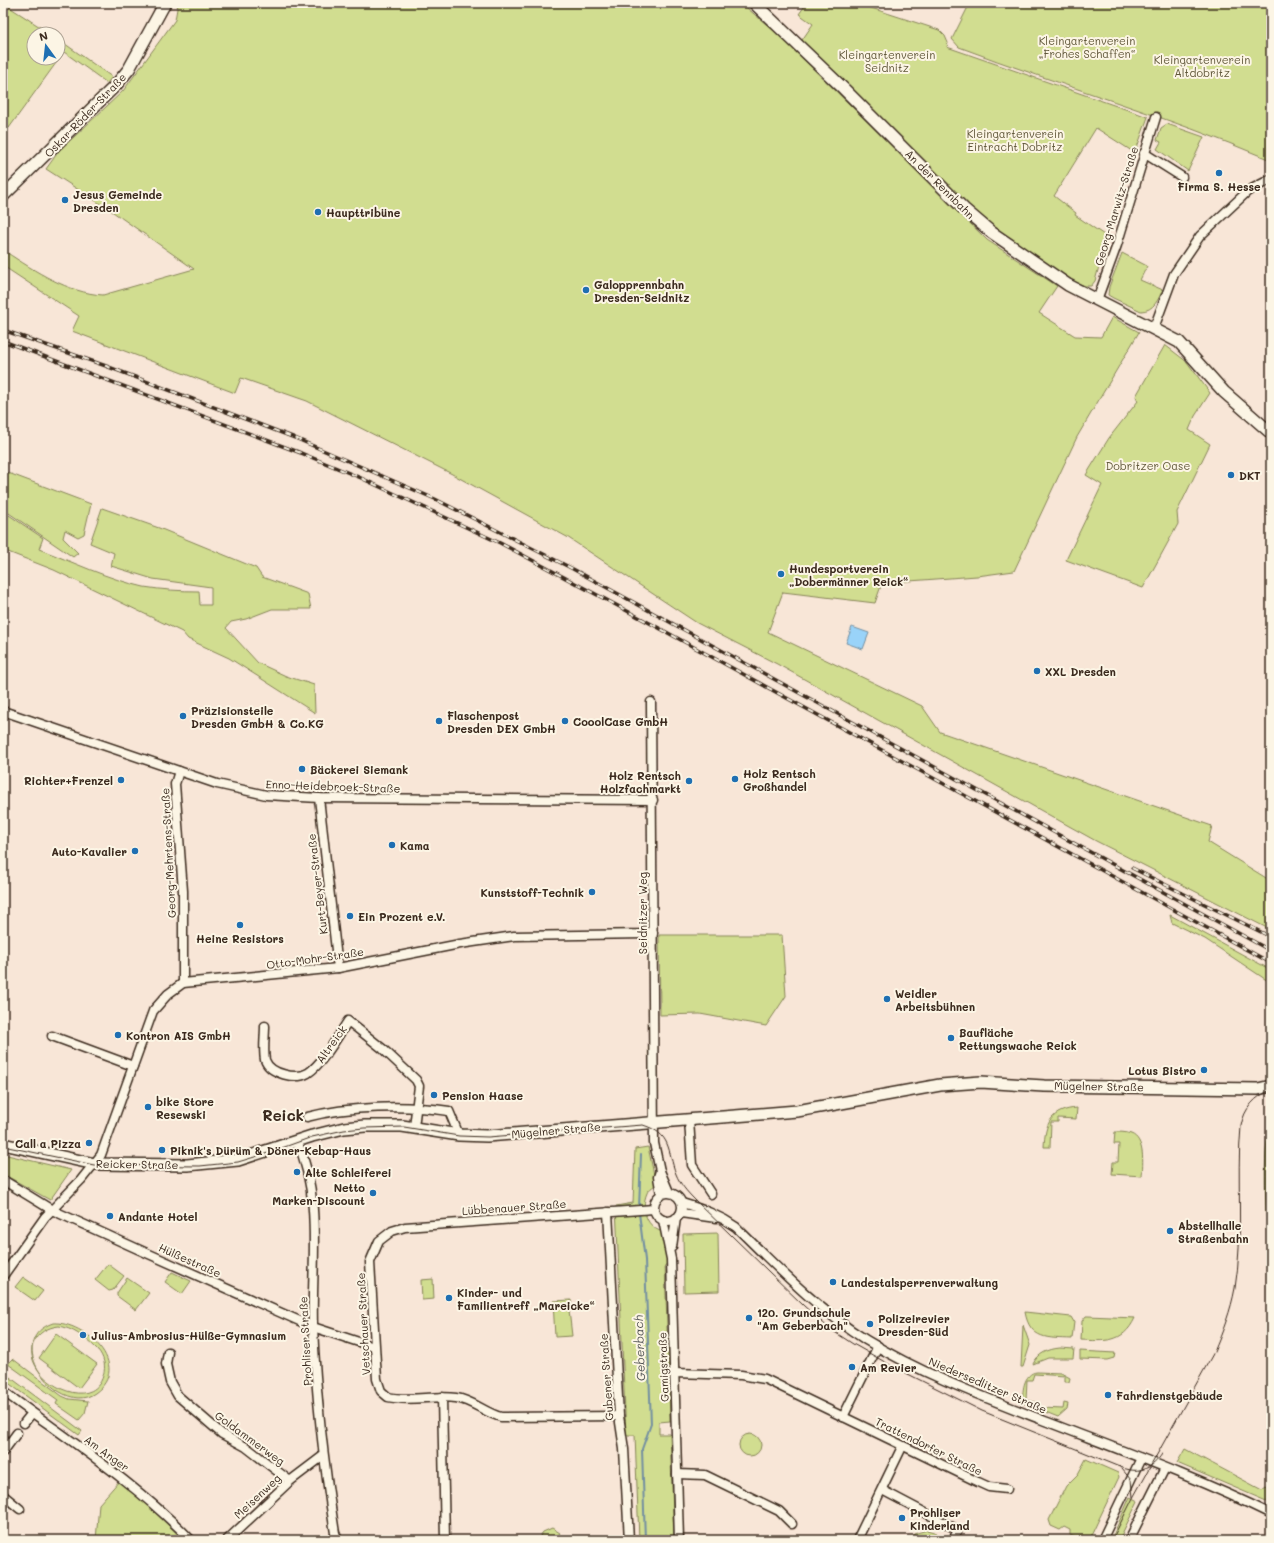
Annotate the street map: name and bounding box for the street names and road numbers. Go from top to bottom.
street label: Oskar-Röder-Straße [41,70,129,160]
street label: Georg-Marwitz-Straße [1091,144,1141,267]
street label: An der Rennbahn [902,146,978,222]
street label: Enno-Heidebroek-Straße [265,776,401,796]
street label: Georg-Mehrtens-Straße [157,787,179,918]
street label: Kurt-Beyer-Straße [303,833,331,935]
street label: Seidnitzer Weg [635,872,650,954]
street label: Otto-Mohr-Straße [265,944,365,972]
street label: Altreick [312,1022,350,1066]
street label: Mügelner Straße [1054,1078,1144,1094]
street label: Mügelner Straße [511,1119,602,1141]
street label: Reicker Straße [96,1156,179,1172]
street label: Lübbenauer Straße [461,1196,567,1218]
street label: Hülßestraße [156,1240,224,1281]
street label: Vetschauer Straße [353,1272,373,1376]
street label: Prohliser Straße [295,1296,315,1386]
street label: Gamigstraße [654,1332,672,1402]
street label: Gubener Straße [595,1333,617,1421]
street label: Niedersedlitzer Straße [927,1353,1049,1417]
street label: Goldammerweg [212,1408,288,1468]
street label: Trattendorfer Straße [873,1414,985,1479]
street label: Am Anger [81,1432,133,1474]
street label: Meisenweg [230,1470,284,1522]

